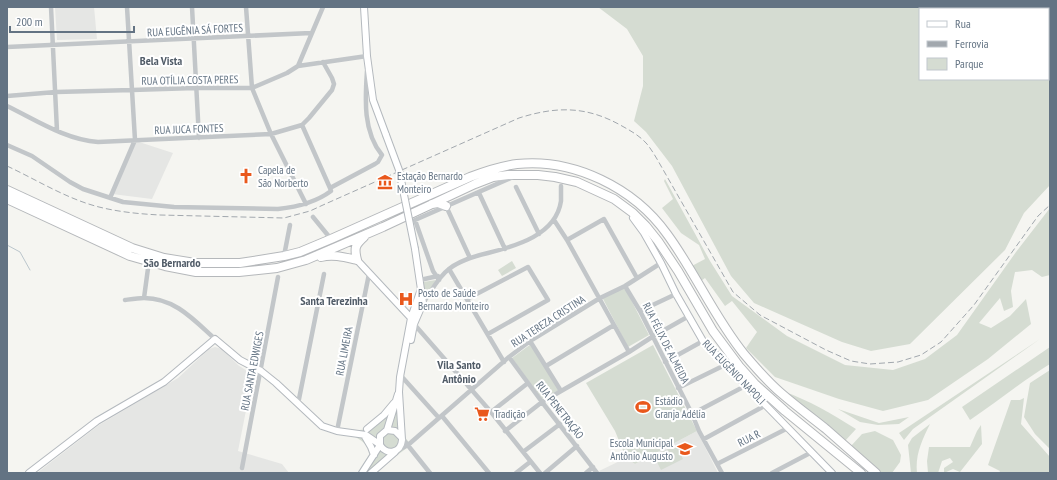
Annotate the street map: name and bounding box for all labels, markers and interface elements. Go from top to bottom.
scale bar [10,8,134,34]
legend [919,8,1049,80]
text: 200 m [16,14,43,29]
text: Rua [955,16,971,31]
street label: RUA EUGÊNIA SÁ FORTES [147,20,244,40]
text: Ferrovia [955,36,989,51]
district label: Bela Vista [140,53,182,68]
text: Parque [955,56,984,71]
street label: RUA OTÍLIA COSTA PERES [141,72,239,88]
street label: RUA JUCA FONTES [154,121,224,137]
place label: Capela de São Norberto [258,163,308,190]
church icon: Capela de São Norberto [237,167,255,185]
place label: Estação Bernardo Monteiro [397,169,463,196]
museum icon: Estação Bernardo Monteiro [376,173,394,191]
district label: São Bernardo [143,255,201,270]
place label: Posto de Saúde Bernardo Monteiro [418,286,489,313]
hospital icon: Posto de Saúde Bernardo Monteiro [397,290,415,308]
street label: RUA TEREZA CRISTINA [508,291,588,350]
district label: Santa Terezinha [300,293,368,308]
street label: RUA FÉLIX DE ALMEIDA [639,300,693,387]
street label: RUA LIMEIRA [332,324,356,377]
street label: RUA SANTA EDWIGES [237,330,267,412]
street label: RUA EUGÊNIO NAPOLI [700,337,768,407]
district label: Vila Santo Antônio [436,357,481,386]
street label: RUA PENETRAÇÃO [533,378,587,442]
place label: Estádio Granja Adélia [655,394,705,421]
sports icon: Estádio Granja Adélia [634,398,652,416]
supermarket icon: Tradição [473,405,491,423]
place label: Tradição [494,407,526,421]
street label: RUA R [735,426,763,450]
place label: Escola Municipal Antônio Augusto [610,436,673,463]
school or university icon: Escola Municipal Antônio Augusto [676,440,694,458]

